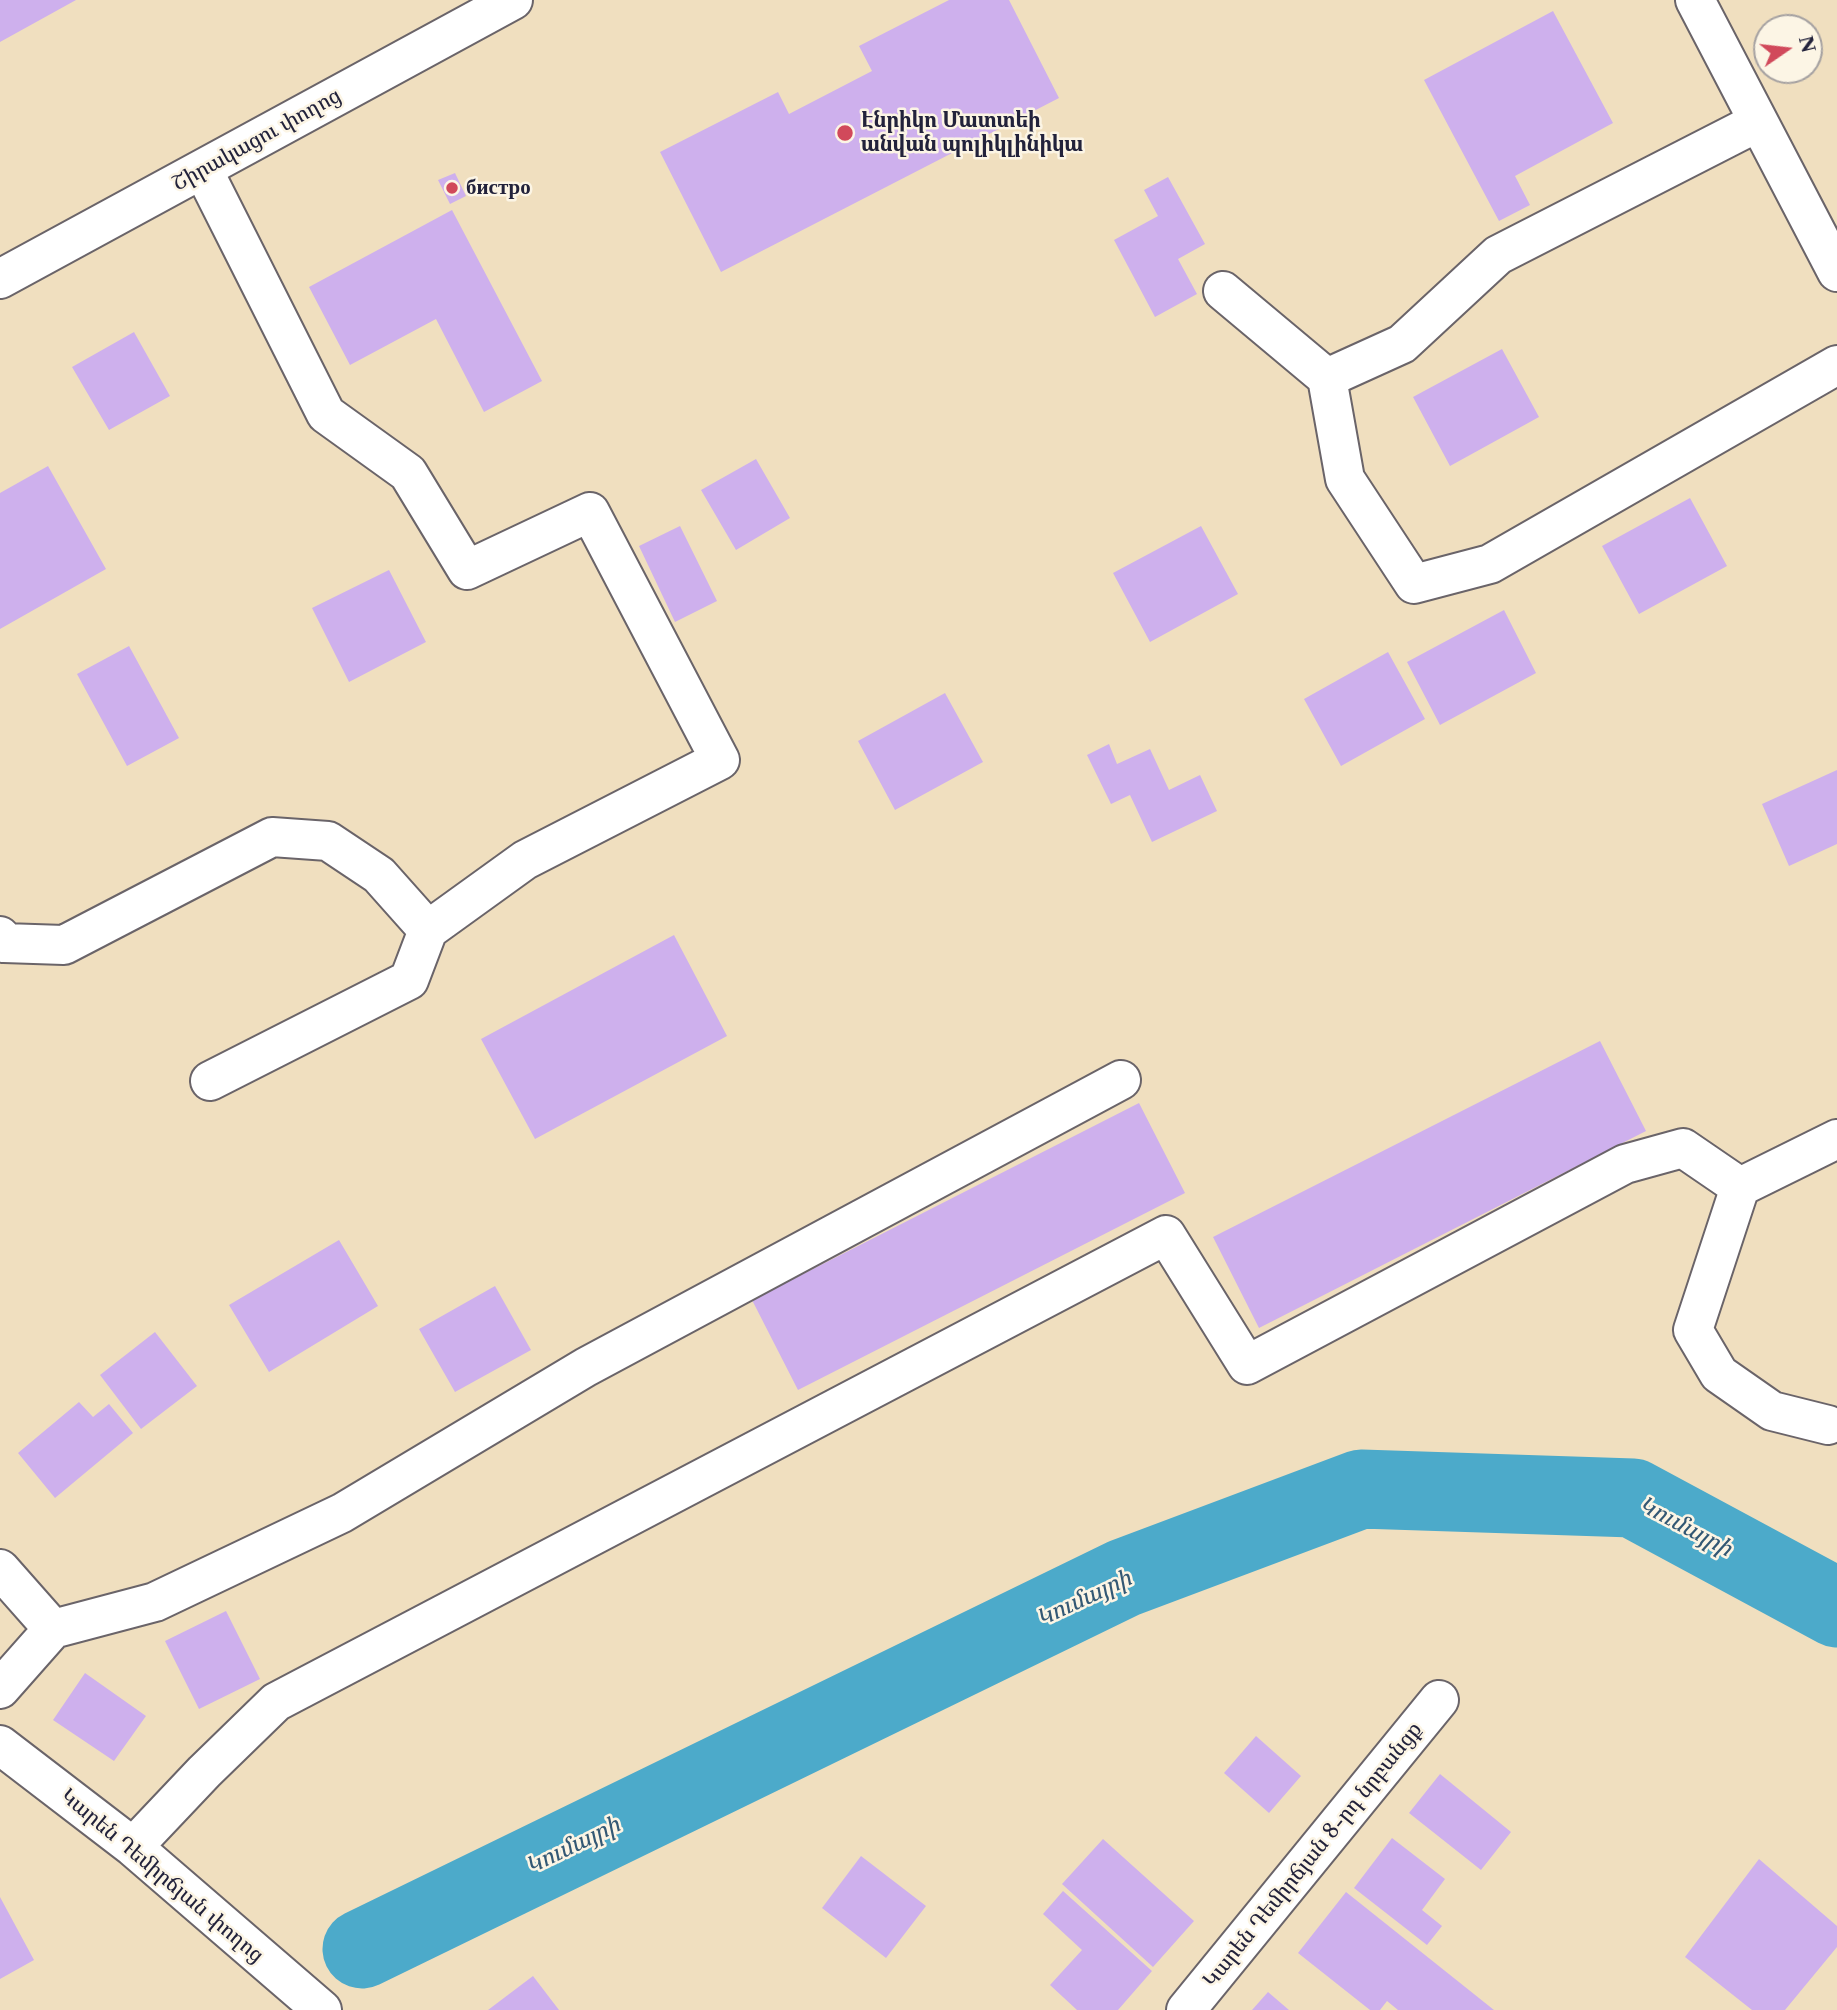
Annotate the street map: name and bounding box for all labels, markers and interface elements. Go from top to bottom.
north arrow [1753,14,1823,84]
text: N [1794,33,1820,55]
street label: Շիրակացու փողոց [168,83,346,197]
place label: Էնրիկո Մատտեի անվան պոլիկլինիկա [861,108,1083,158]
marker: Էնրիկո Մատտեի անվան պոլիկլինիկա [835,123,855,143]
place label: бистро [466,175,531,201]
marker: бистро [444,180,460,196]
water label: Կումայրի [1634,1491,1736,1563]
water label: Կումայրի [1032,1565,1136,1633]
street label: Կարեն Դեմիրճյան 8-րդ նրբանցք [1198,1717,1428,1993]
street label: Կարեն Դեմիրճյան փողոց [55,1784,269,1968]
water label: Կումայրի [521,1811,625,1881]

